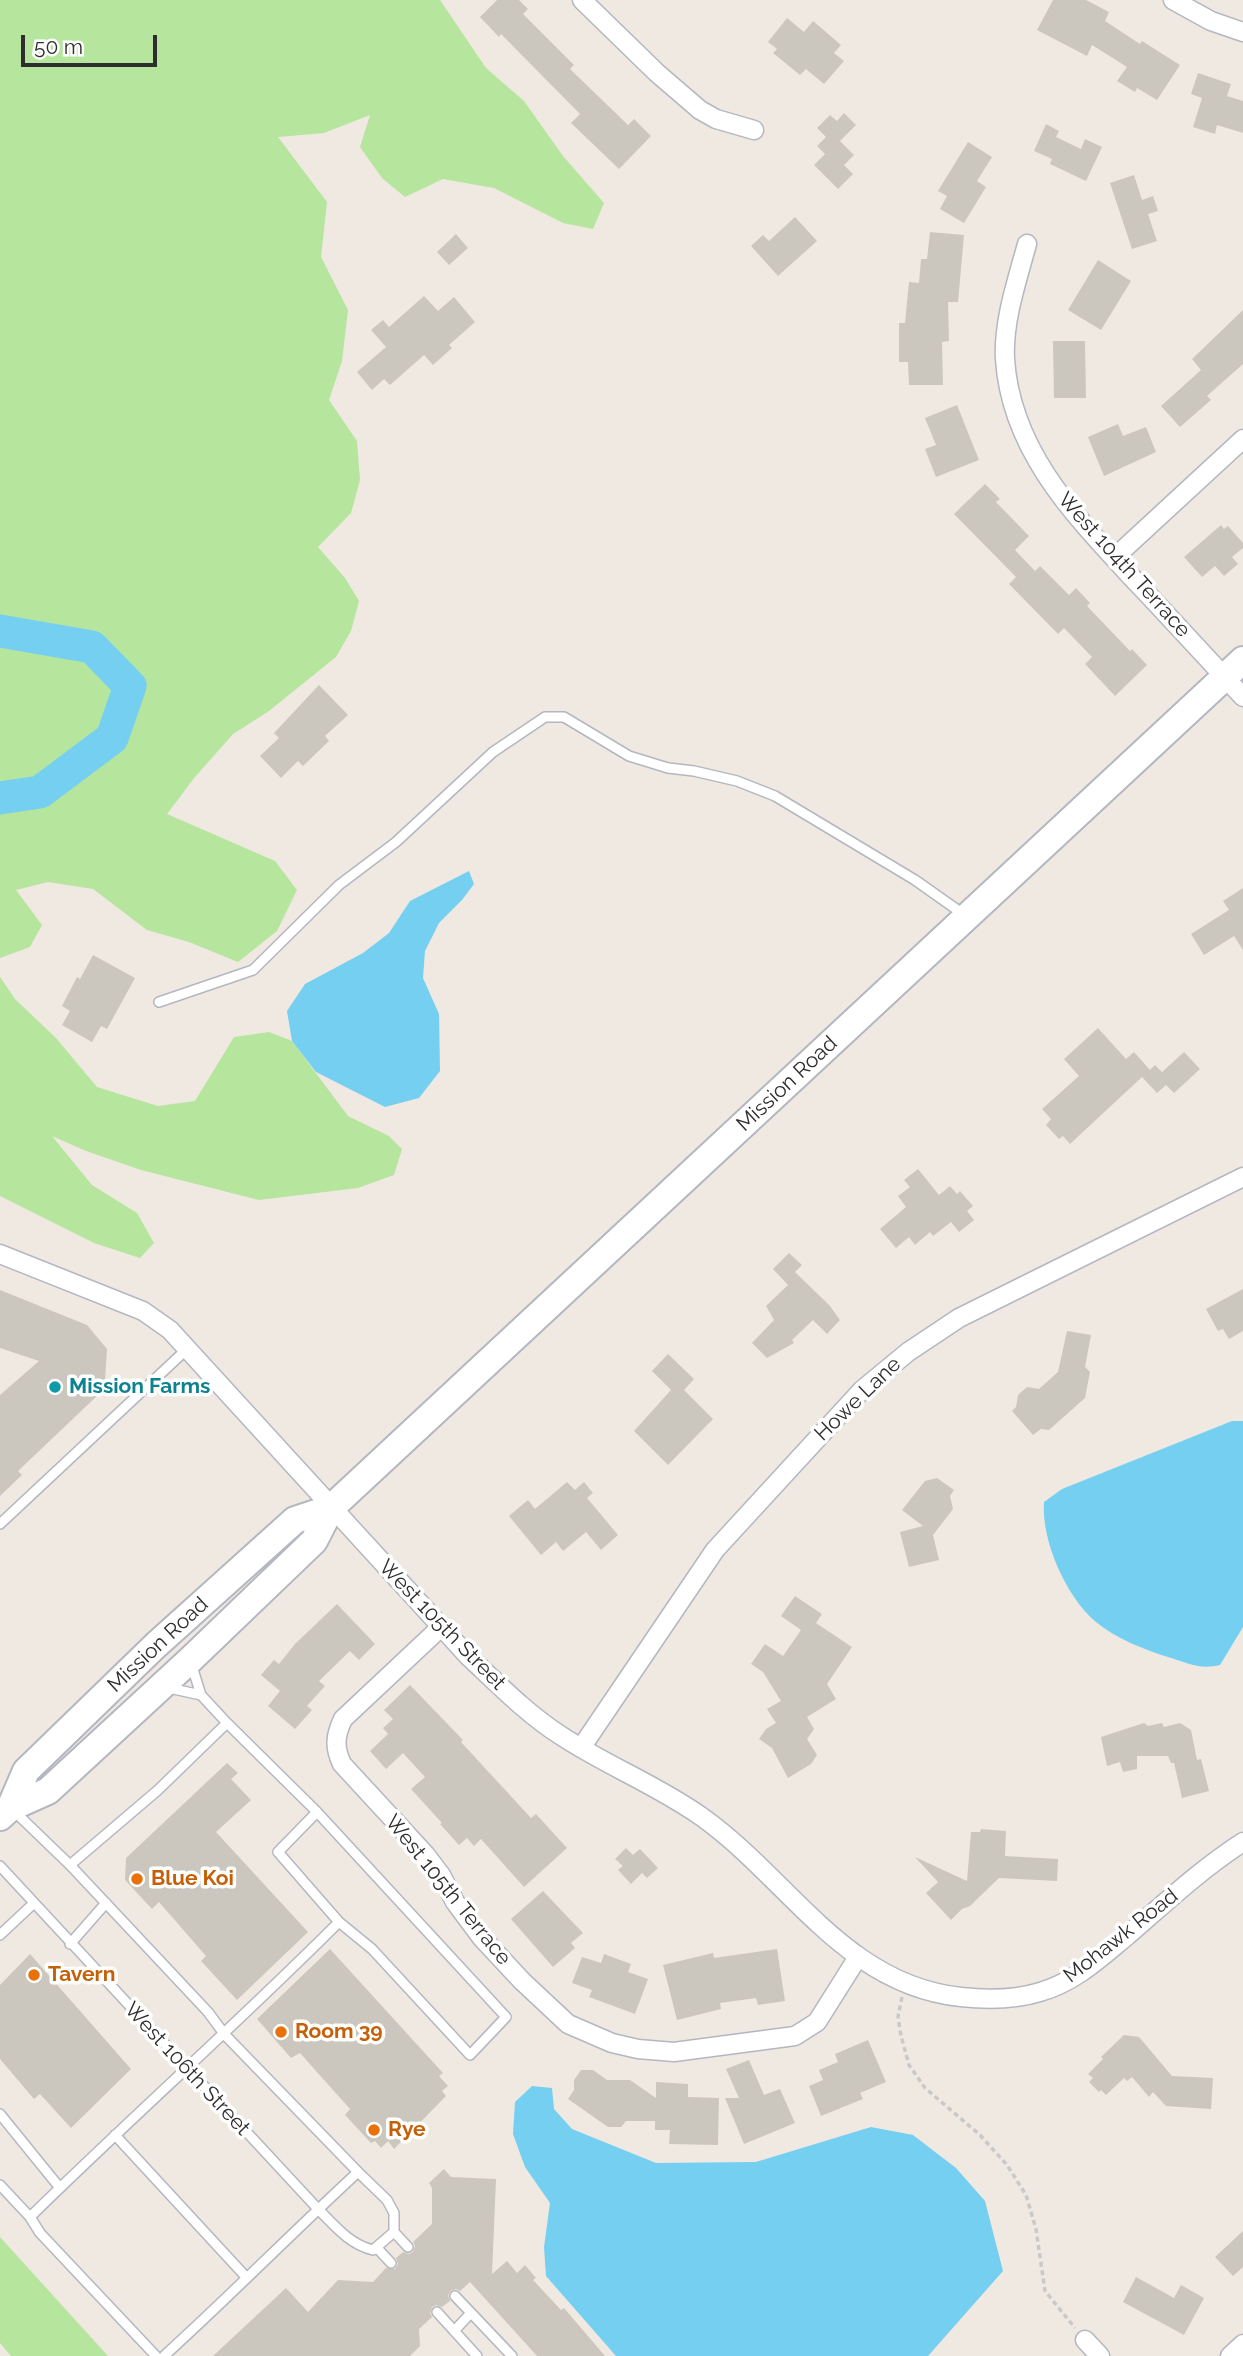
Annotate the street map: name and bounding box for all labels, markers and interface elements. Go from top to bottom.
scale bar [24,21,161,65]
text: 50 m [34,34,83,59]
street label: West 104th Terrace [1052,487,1196,643]
street label: Mission Road [731,1031,843,1137]
street label: Howe Lane [810,1352,906,1446]
place label: Mission Farms [69,1374,210,1400]
marker: Mission Farms [47,1379,63,1395]
street label: West 105th Street [373,1555,511,1695]
street label: Mission Road [102,1592,214,1698]
street label: West 105th Terrace [380,1810,516,1970]
place label: Blue Koi [151,1866,234,1892]
marker: Blue Koi [129,1871,145,1887]
street label: Mohawk Road [1059,1884,1183,1988]
place label: Tavern [48,1962,115,1988]
marker: Tavern [26,1967,42,1983]
street label: West 106th Street [119,1997,255,2141]
place label: Room 39 [295,2019,383,2045]
marker: Room 39 [273,2024,289,2040]
place label: Rye [388,2117,426,2143]
marker: Rye [366,2122,382,2138]

